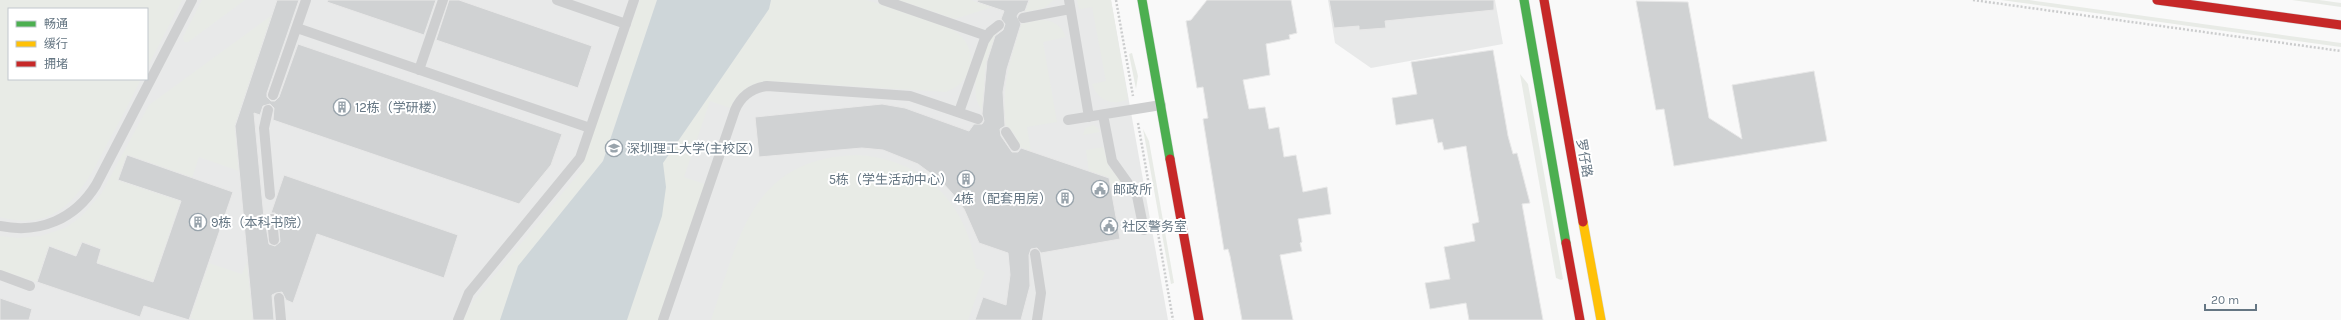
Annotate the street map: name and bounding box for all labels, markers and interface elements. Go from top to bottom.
legend [8,8,148,80]
text: 畅通 [44,17,68,31]
text: 缓行 [44,37,68,51]
text: 拥堵 [44,57,68,71]
building icon: 12栋（学研楼） [332,97,352,117]
place label: 12栋（学研楼） [355,100,445,115]
school or university icon: 深圳理工大学(主校区) [604,138,624,158]
street label: 罗仔路 [1574,138,1595,179]
place label: 深圳理工大学(主校区) [627,141,753,156]
building icon: 5栋（学生活动中心） [956,169,976,189]
place label: 5栋（学生活动中心） [829,172,953,187]
public building icon: 邮政所 [1090,179,1110,199]
place label: 邮政所 [1113,182,1152,197]
building icon: 4栋（配套用房） [1055,188,1075,208]
place label: 4栋（配套用房） [954,191,1052,206]
building icon: 9栋（本科书院） [188,212,208,232]
place label: 9栋（本科书院） [211,215,310,230]
public building icon: 社区警务室 [1099,216,1119,236]
place label: 社区警务室 [1122,219,1187,234]
scale bar [2205,286,2256,312]
text: 20 m [2211,293,2239,307]

